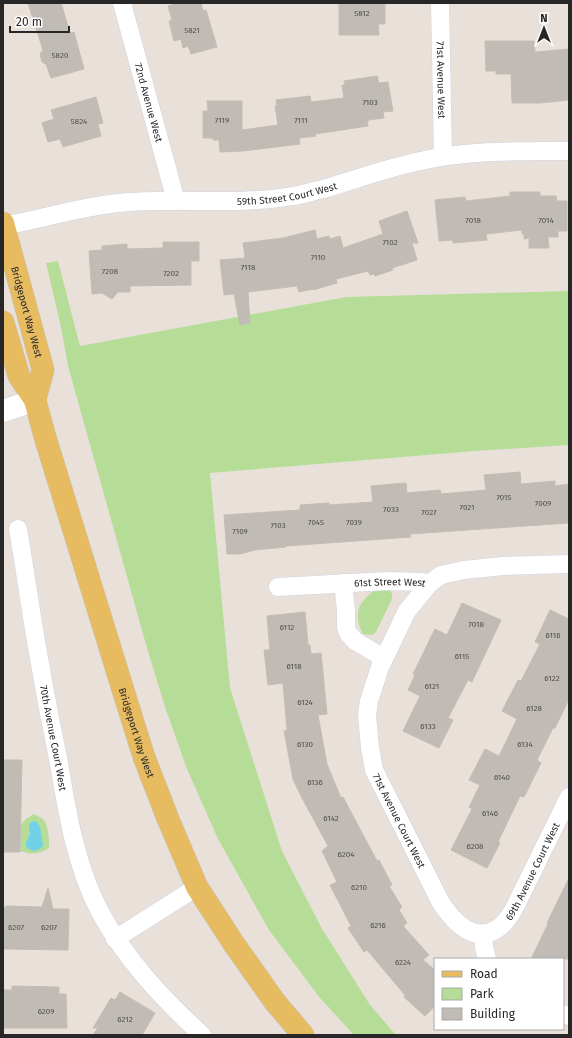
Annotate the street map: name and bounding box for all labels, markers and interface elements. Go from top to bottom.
scale bar [10,8,69,34]
north arrow [524,8,564,48]
house number: 5812 [354,9,370,18]
text: N [540,12,548,25]
text: 20 m [16,15,42,29]
house number: 5821 [184,26,200,35]
street label: 71st Avenue West [434,41,447,119]
house number: 5820 [52,51,69,60]
street label: 72nd Avenue West [132,62,165,144]
house number: 7103 [362,98,378,107]
house number: 7119 [215,116,229,125]
house number: 7111 [294,116,308,125]
house number: 5824 [71,117,88,126]
street label: 59th Street Court West [237,180,339,208]
house number: 7018 [465,216,481,225]
house number: 7014 [538,216,554,225]
house number: 7102 [382,238,398,247]
house number: 7110 [311,253,326,262]
house number: 7118 [241,263,256,272]
street label: Bridgeport Way West [8,265,44,359]
house number: 7208 [102,267,119,276]
house number: 7202 [163,269,179,278]
house number: 7015 [496,493,512,502]
house number: 7009 [535,499,551,508]
house number: 7021 [459,503,475,512]
house number: 7033 [383,505,399,514]
house number: 7027 [421,508,437,517]
house number: 7045 [308,518,324,527]
house number: 7039 [346,518,362,527]
house number: 7103 [270,521,286,530]
house number: 7109 [232,527,248,536]
street label: 61st Street West [354,576,427,590]
house number: 7018 [468,620,484,629]
house number: 6112 [280,623,294,632]
house number: 6116 [546,631,560,640]
house number: 6115 [455,652,469,661]
house number: 6118 [286,662,302,671]
house number: 6122 [544,674,560,683]
house number: 6121 [425,682,439,691]
street label: 70th Avenue Court West [37,684,69,792]
street label: Bridgeport Way West [116,686,157,780]
house number: 6124 [297,698,313,707]
house number: 6128 [526,704,542,713]
house number: 6133 [420,722,436,731]
house number: 6130 [297,740,313,749]
house number: 6134 [517,740,534,749]
street label: 71st Avenue Court West [370,772,428,871]
house number: 6140 [494,773,511,782]
house number: 6136 [307,778,323,787]
house number: 6146 [482,809,498,818]
house number: 6142 [323,814,339,823]
street label: 69th Avenue Court West [503,820,563,923]
house number: 6208 [467,842,484,851]
house number: 6204 [338,850,355,859]
house number: 6210 [351,883,367,892]
house number: 6216 [370,921,386,930]
house number: 6207 [8,923,24,932]
house number: 6207 [41,923,57,932]
house number: 6224 [395,958,412,967]
legend [434,958,564,1030]
text: Road [470,967,498,981]
text: Park [470,987,494,1001]
house number: 6209 [38,1007,54,1016]
text: Building [470,1007,516,1021]
house number: 6212 [117,1015,133,1024]

